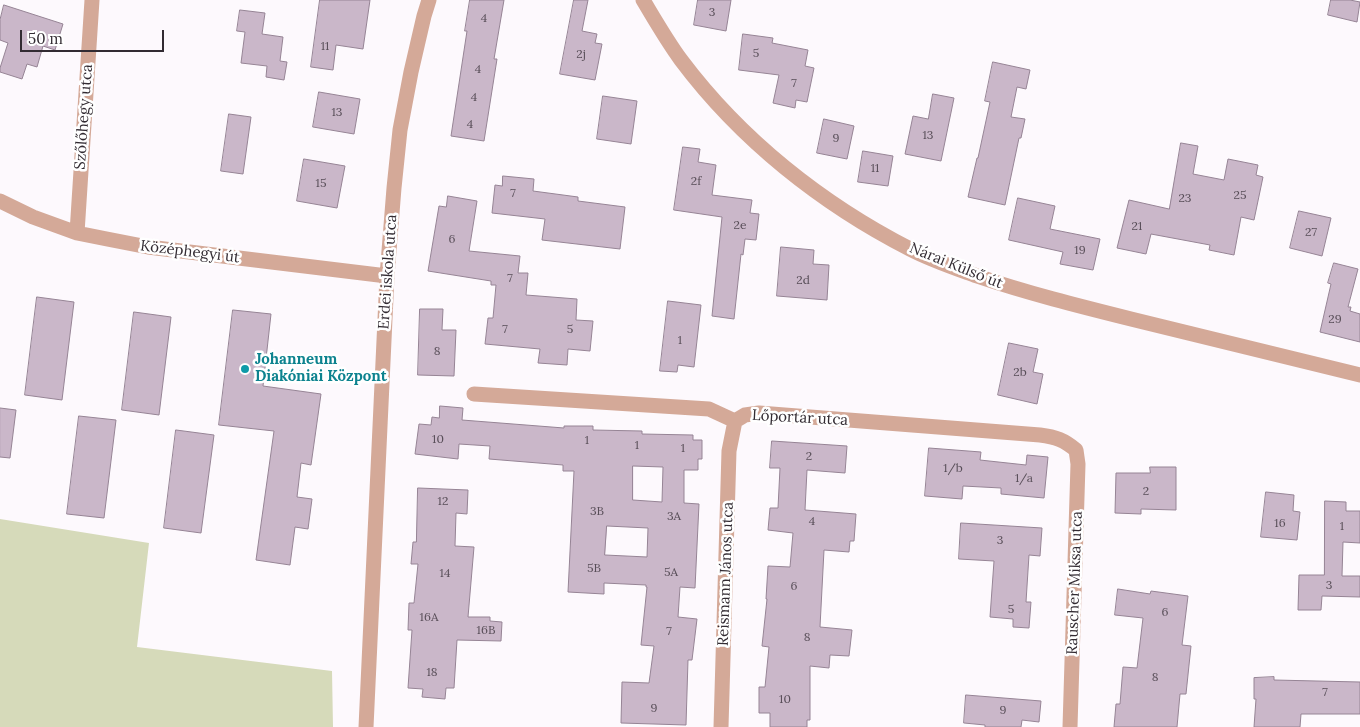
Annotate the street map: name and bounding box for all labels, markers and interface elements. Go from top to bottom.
house number: 3 [709,6,715,20]
house number: 4 [481,12,487,26]
scale bar [22,20,166,52]
text: 50 m [28,29,63,48]
house number: 11 [321,40,329,54]
house number: 5 [753,47,759,61]
house number: 2j [576,48,586,62]
house number: 4 [475,63,481,77]
street label: Szőlőhegy utca [71,64,97,170]
house number: 7 [791,77,797,91]
house number: 4 [471,91,477,105]
house number: 13 [331,106,343,120]
house number: 4 [467,118,473,132]
house number: 13 [922,129,934,143]
house number: 9 [833,132,839,146]
house number: 11 [871,162,879,176]
house number: 2f [691,175,701,189]
house number: 15 [316,177,326,191]
house number: 7 [510,187,516,201]
house number: 25 [1234,189,1246,203]
house number: 23 [1179,192,1191,206]
street label: Erdei iskola utca [375,214,401,330]
house number: 2e [734,219,746,233]
house number: 21 [1132,220,1142,234]
house number: 27 [1305,226,1317,240]
house number: 6 [449,233,455,247]
street label: Középhegyi út [139,237,241,267]
street label: Nárai Külső út [907,239,1005,293]
house number: 19 [1074,244,1086,258]
house number: 7 [507,272,513,286]
house number: 2d [796,274,810,288]
house number: 29 [1328,313,1342,327]
house number: 7 [502,323,508,337]
house number: 5 [567,323,573,337]
house number: 1 [678,334,682,348]
house number: 8 [434,345,440,359]
place label: Johanneum Diakóniai Központ [255,351,387,386]
marker: Johanneum Diakóniai Központ [239,363,251,375]
house number: 2b [1013,366,1027,380]
street label: Lőportár utca [751,406,849,430]
house number: 10 [432,433,444,447]
house number: 1 [585,434,589,448]
house number: 1 [635,439,639,453]
house number: 1 [681,442,685,456]
house number: 2 [806,450,812,464]
house number: 1/b [943,462,963,476]
house number: 1/a [1015,472,1033,486]
house number: 2 [1143,485,1149,499]
house number: 12 [438,495,448,509]
street label: Reismann János utca [714,502,738,646]
house number: 3B [590,505,604,519]
house number: 3A [667,510,681,524]
street label: Rauscher Miksa utca [1063,511,1087,655]
house number: 4 [809,515,815,529]
house number: 16 [1274,517,1286,531]
house number: 1 [1340,520,1344,534]
house number: 3 [997,534,1003,548]
house number: 5B [587,562,601,576]
house number: 5A [664,566,678,580]
house number: 14 [440,567,450,581]
house number: 3 [1326,579,1332,593]
house number: 6 [791,580,797,594]
house number: 5 [1008,603,1014,617]
house number: 6 [1162,606,1168,620]
house number: 16A [420,611,438,625]
house number: 16B [477,624,495,638]
house number: 7 [666,625,672,639]
house number: 8 [804,631,810,645]
house number: 18 [426,666,438,680]
house number: 8 [1152,671,1158,685]
house number: 7 [1322,686,1328,700]
house number: 10 [779,693,791,707]
house number: 9 [651,702,657,716]
house number: 9 [1000,704,1006,718]

